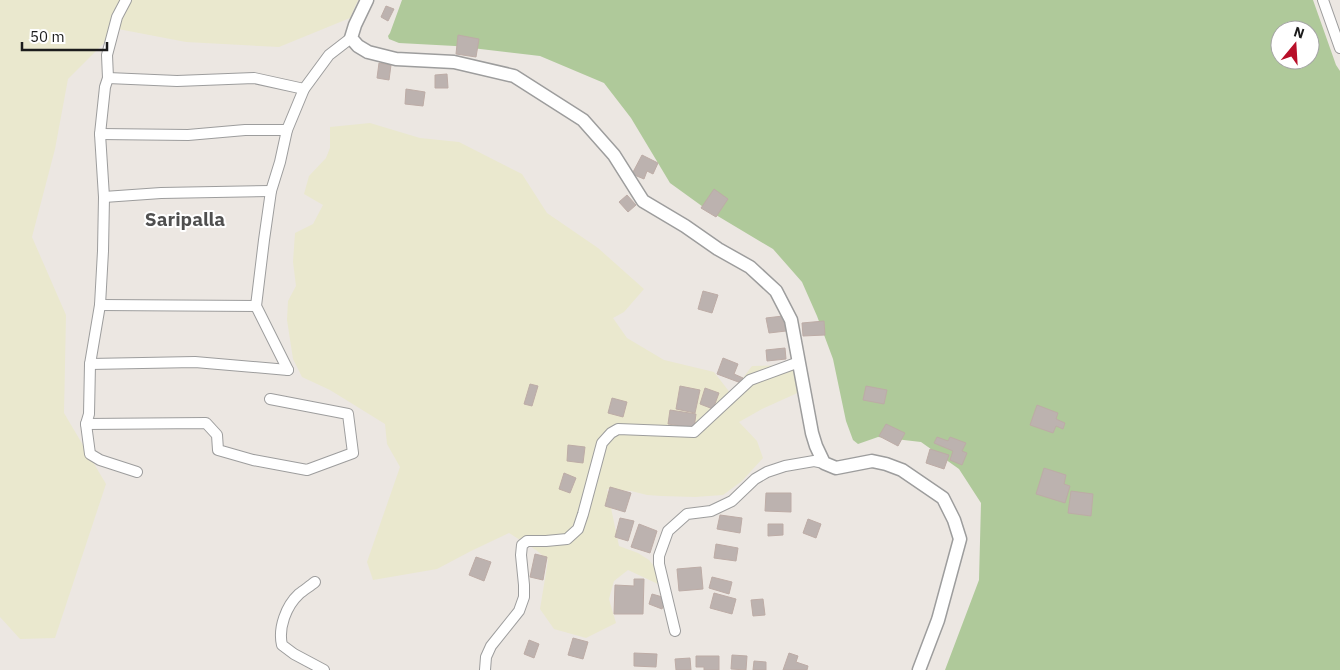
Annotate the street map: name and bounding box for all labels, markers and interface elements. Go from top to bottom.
scale bar [22,20,108,52]
north arrow [1270,20,1320,70]
text: N [1291,23,1307,43]
text: 50 m [30,27,65,46]
district label: Saripalla [145,207,225,231]

